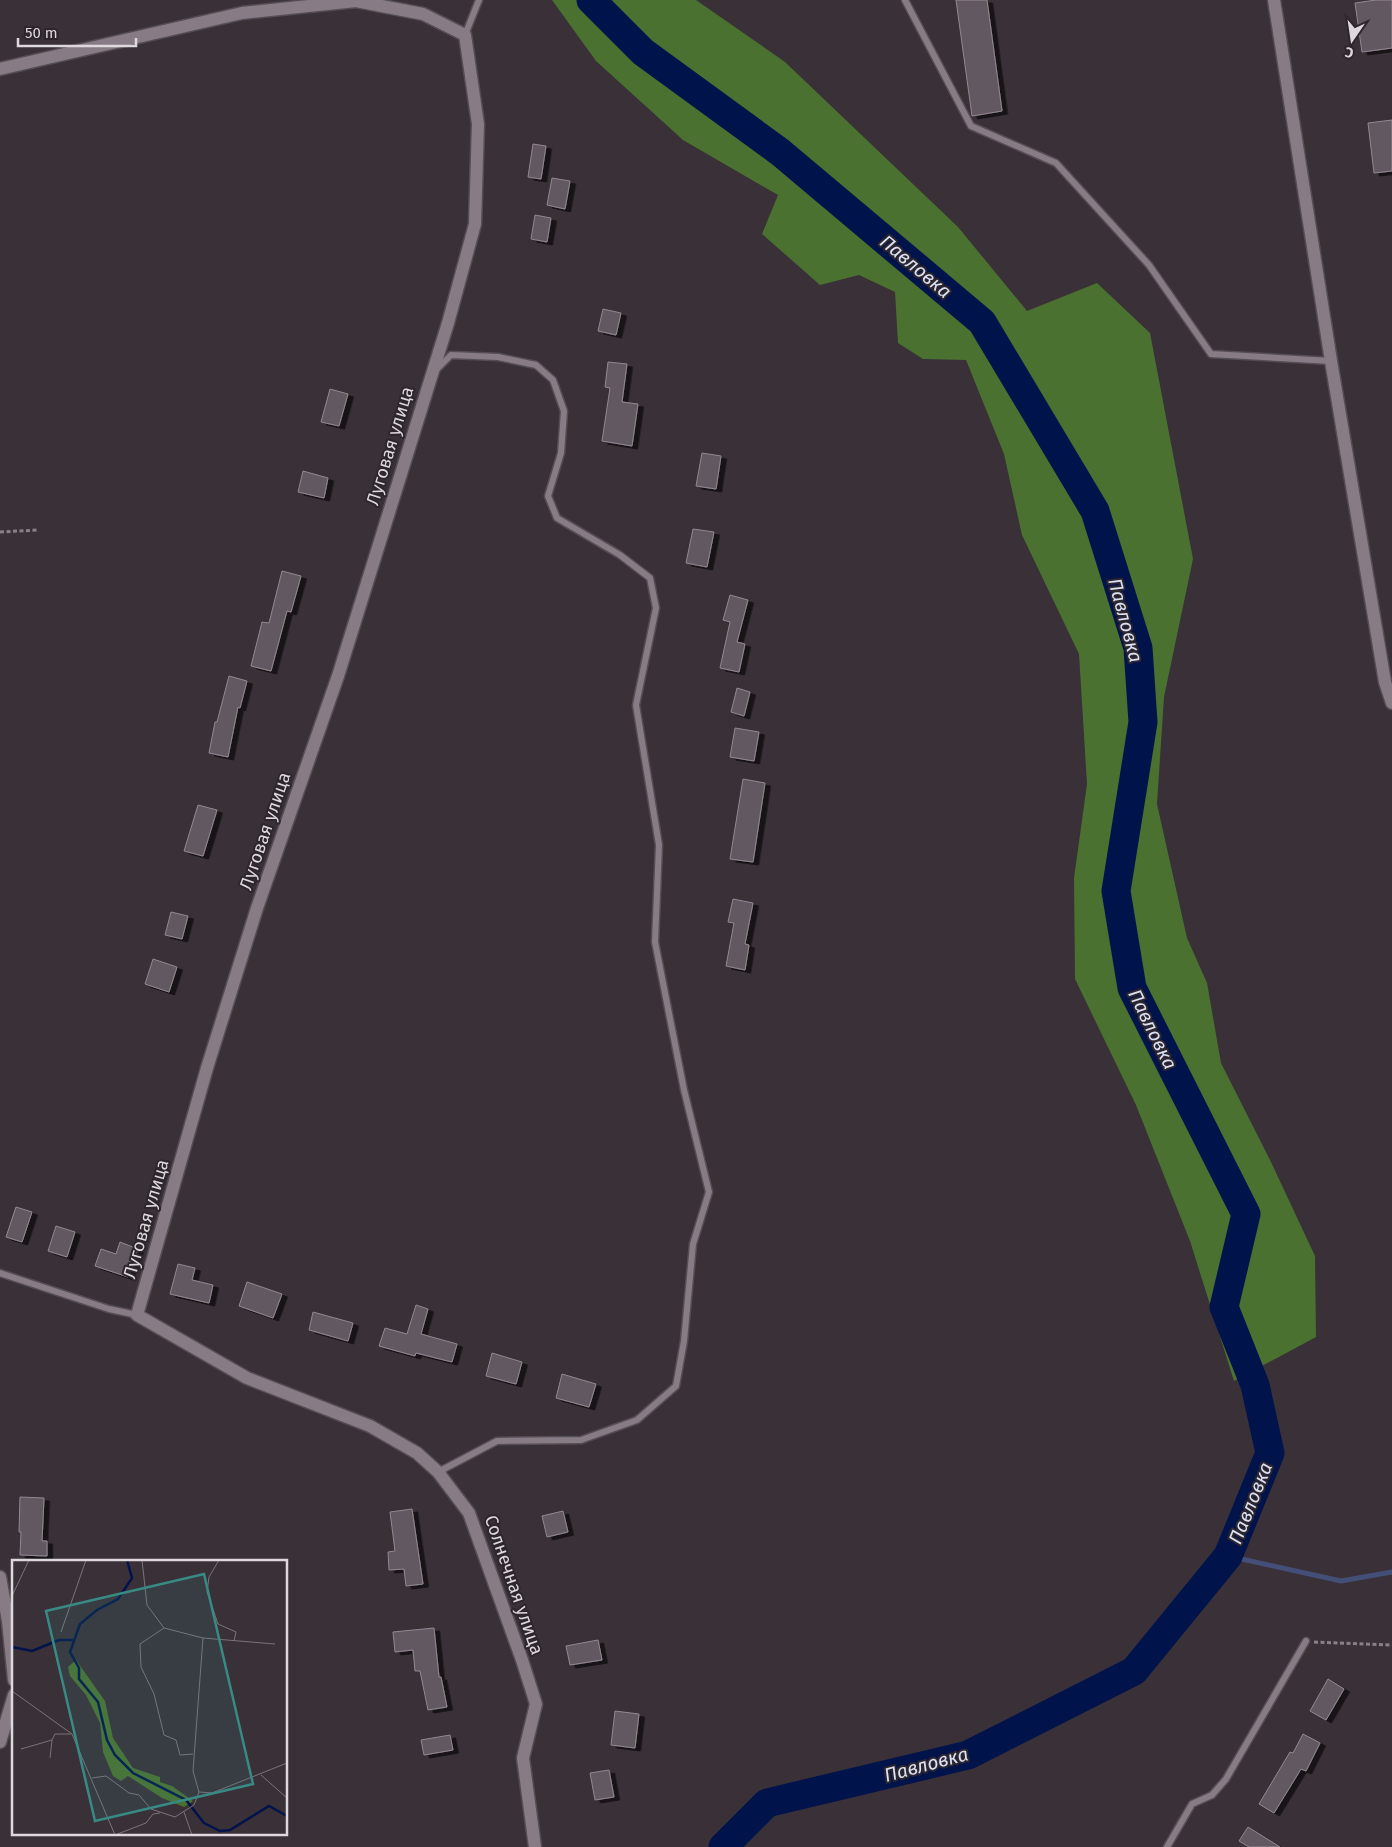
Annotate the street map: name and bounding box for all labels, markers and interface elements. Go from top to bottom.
scale bar [18,15,135,47]
north arrow [1327,15,1377,65]
text: 50 m [25,24,58,42]
text: С [1343,43,1355,61]
water label: Павловка [875,230,956,303]
street label: Луговая улица [361,384,419,508]
water label: Павловка [1103,575,1148,665]
street label: Луговая улица [235,769,295,893]
water label: Павловка [1123,985,1182,1073]
street label: Луговая улица [118,1157,174,1281]
water label: Павловка [1224,1459,1277,1547]
street label: Солнечная улица [480,1512,548,1658]
inset map [12,1560,288,1834]
water label: Павловка [881,1742,971,1787]

